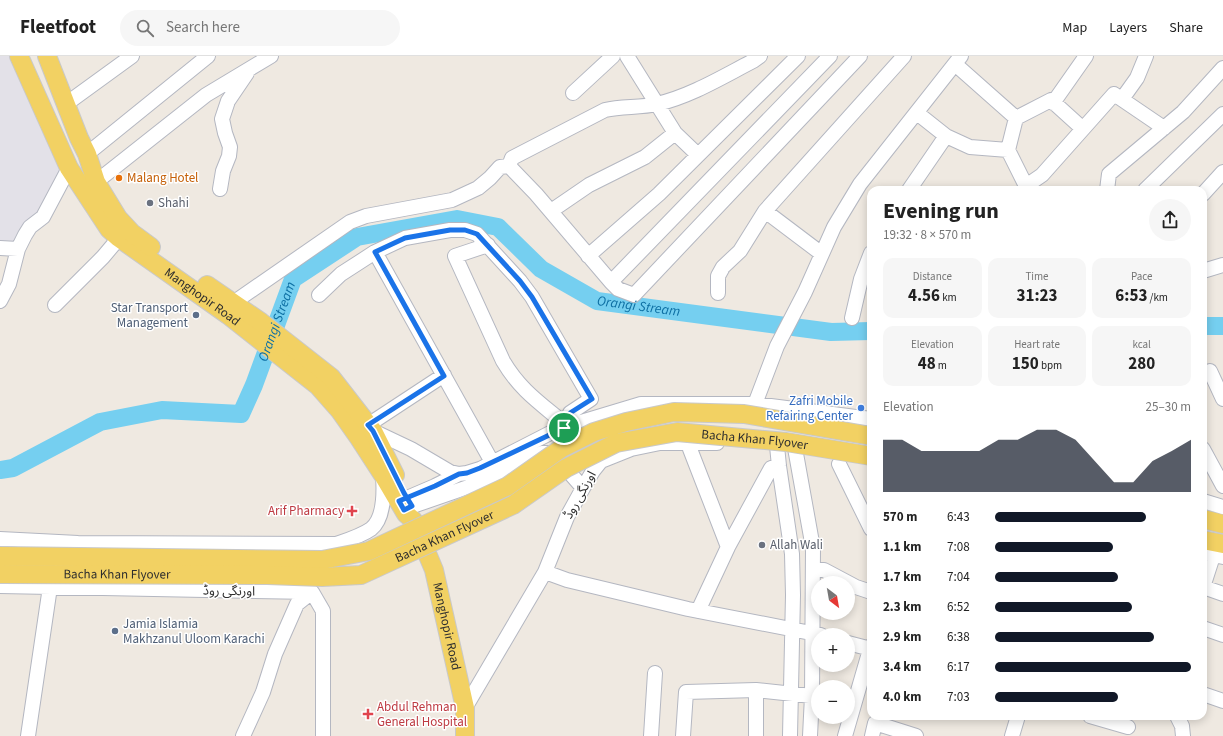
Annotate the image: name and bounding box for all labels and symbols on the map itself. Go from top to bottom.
place label: Malang Hotel [127,169,198,187]
marker: Malang Hotel [114,173,124,183]
place label: Shahi [158,194,189,212]
marker: Shahi [145,198,155,208]
street label: Manghopir Road [161,264,244,330]
water label: Orangi Stream [253,279,301,364]
water label: Orangi Stream [596,291,681,322]
place label: Star Transport Management [111,299,189,332]
marker: Star Transport Management [191,310,201,320]
place label: Zafri Mobile Refairing Center [766,392,853,425]
marker: Zafri Mobile Refairing Center [856,403,866,413]
pin [547,411,581,445]
street label: Bacha Khan Flyover [701,425,810,455]
street label: اورنگی روڈ [559,468,601,522]
place label: Arif Pharmacy [268,502,344,520]
marker: Arif Pharmacy [347,506,357,516]
street label: Bacha Khan Flyover [392,506,497,567]
place label: Allah Wali [770,536,823,554]
marker: Allah Wali [757,540,767,550]
street label: Bacha Khan Flyover [63,565,171,584]
north arrow [811,576,855,620]
street label: Manghopir Road [428,581,465,672]
street label: اورنگی روڈ [203,582,255,600]
place label: Jamia Islamia Makhzanul Uloom Karachi [123,615,265,648]
marker: Jamia Islamia Makhzanul Uloom Karachi [110,626,120,636]
place label: Abdul Rehman General Hospital [377,698,467,731]
marker: Abdul Rehman General Hospital [362,708,374,720]

